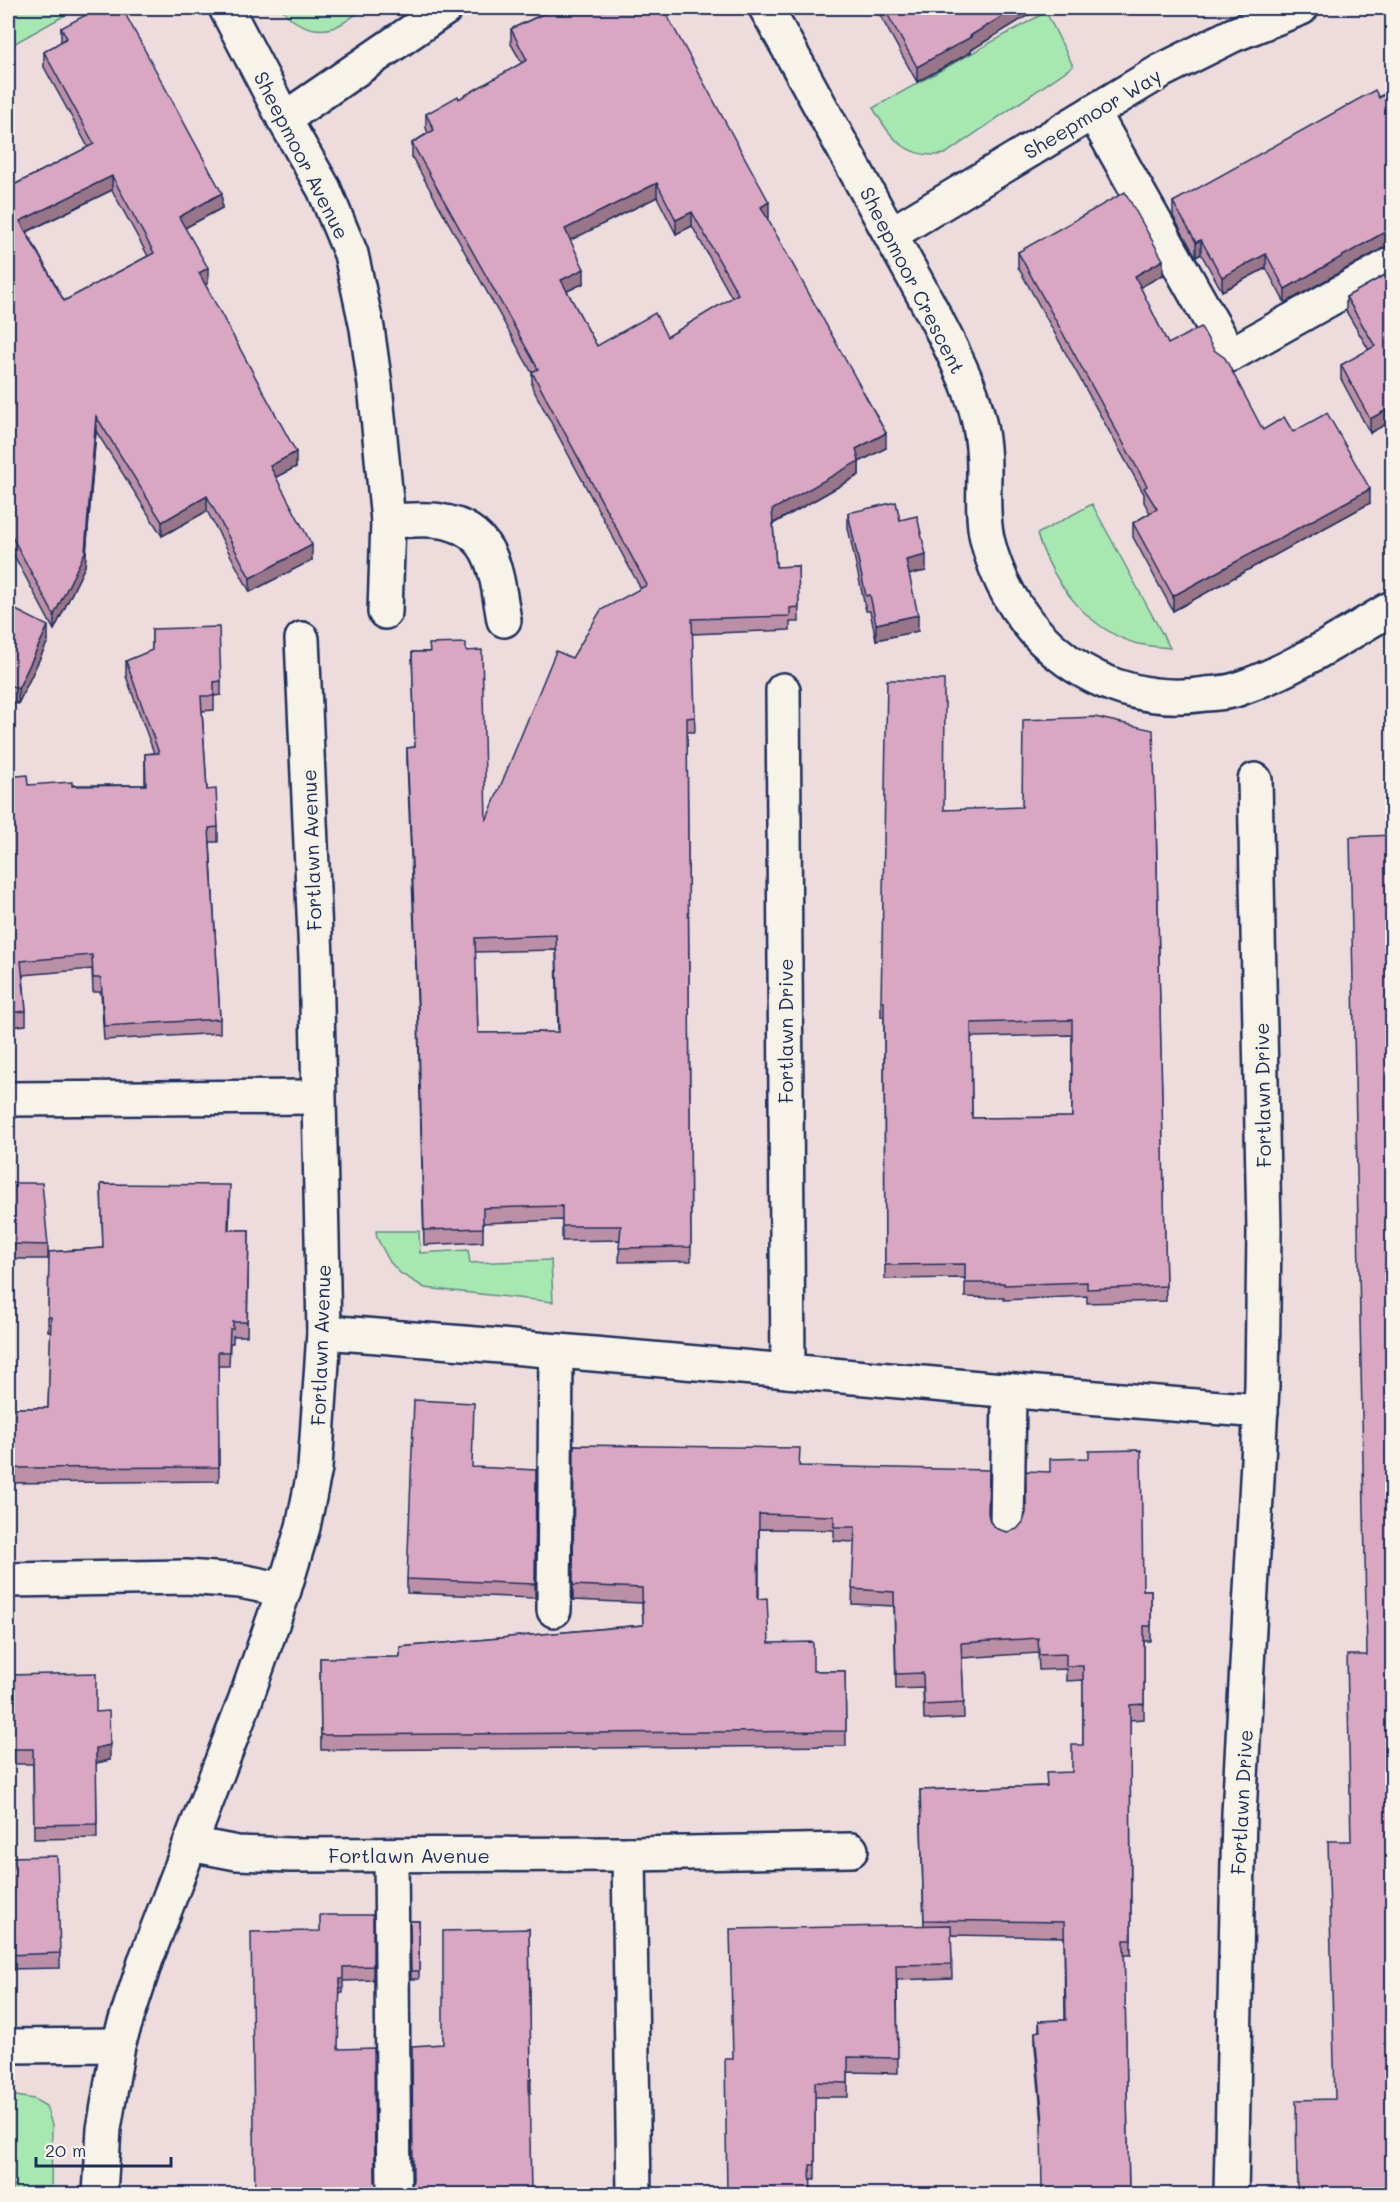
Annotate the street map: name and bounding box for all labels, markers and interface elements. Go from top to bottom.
street label: Sheepmoor Way [1018,62,1166,164]
street label: Sheepmoor Avenue [248,67,356,243]
street label: Sheepmoor Crescent [855,182,971,378]
street label: Fortlawn Avenue [295,769,327,931]
street label: Fortlawn Drive [772,958,798,1104]
street label: Fortlawn Drive [1248,1022,1276,1168]
street label: Fortlawn Avenue [304,1264,336,1426]
street label: Fortlawn Drive [1224,1729,1258,1875]
street label: Fortlawn Avenue [328,1842,490,1868]
scale bar [36,2130,171,2168]
text: 20 m [45,2138,86,2162]

